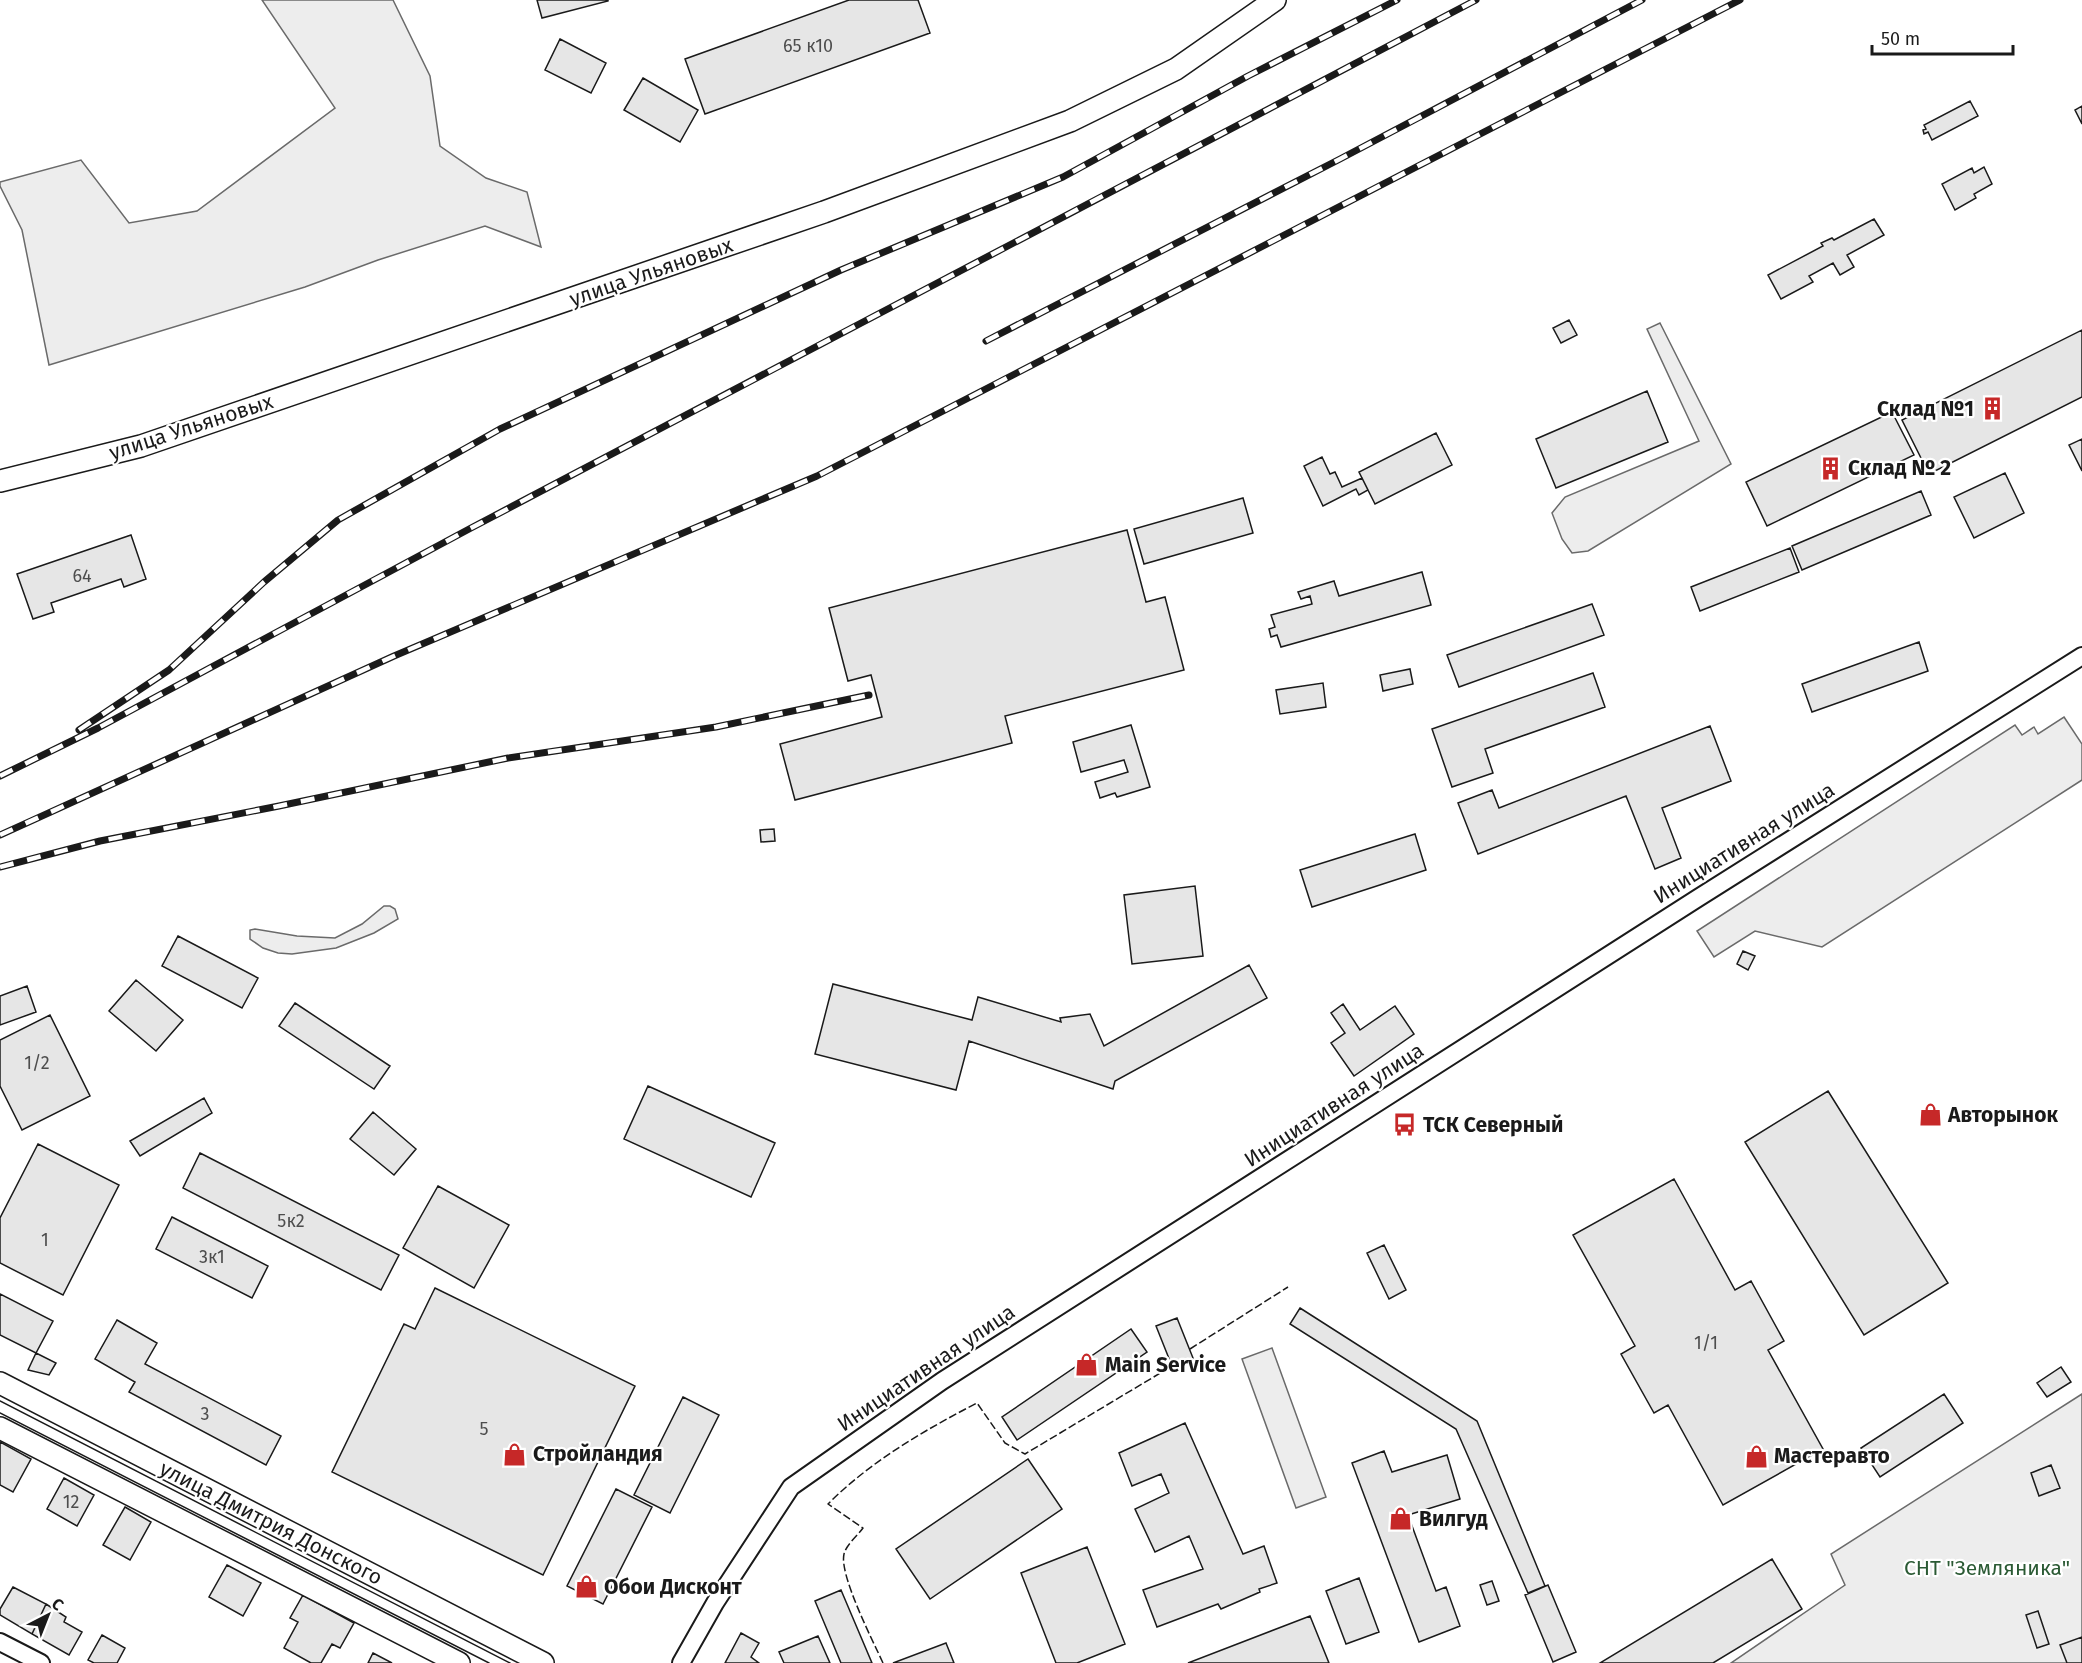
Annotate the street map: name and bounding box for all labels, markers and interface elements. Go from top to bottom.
scale bar [1872,18,2013,56]
text: 50 m [1881,28,1920,50]
house number: 65 к10 [783,35,833,57]
street label: улица Ульяновых [566,232,737,312]
street label: улица Ульяновых [106,388,277,466]
place label: Склад №1 [1877,396,1974,422]
building icon: Склад №1 [1979,396,2005,422]
building icon: Склад № 2 [1817,455,1843,481]
place label: Склад № 2 [1848,455,1951,481]
house number: 64 [72,565,92,587]
street label: Инициативная улица [1649,777,1839,909]
street label: Инициативная улица [1239,1037,1429,1173]
house number: 1/2 [24,1052,50,1074]
shop icon: Авторынок [1917,1102,1943,1128]
place label: Авторынок [1947,1102,2058,1128]
bus stop icon: ТСК Северный [1392,1112,1418,1138]
place label: ТСК Северный [1423,1112,1563,1138]
house number: 5к2 [277,1210,305,1232]
house number: 1 [41,1229,49,1251]
house number: 3к1 [199,1246,225,1268]
street label: Инициативная улица [832,1299,1020,1437]
house number: 1/1 [1694,1332,1718,1354]
shop icon: Main Service [1074,1352,1100,1378]
place label: Main Service [1105,1352,1226,1378]
house number: 3 [201,1403,209,1425]
house number: 5 [479,1418,489,1440]
shop icon: Стройландия [502,1441,528,1467]
place label: Стройландия [533,1441,663,1467]
shop icon: Мастеравто [1743,1443,1769,1469]
place label: Мастеравто [1774,1443,1890,1469]
street label: улица Дмитрия Донского [155,1455,387,1591]
house number: 12 [63,1491,79,1513]
shop icon: Вилгуд [1388,1506,1414,1532]
place label: Вилгуд [1419,1506,1488,1532]
park label: СНТ "Земляника" [1904,1555,2070,1581]
shop icon: Обои Дисконт [573,1574,599,1600]
place label: Обои Дисконт [604,1574,743,1600]
north arrow [18,1585,78,1645]
text: С [48,1594,68,1615]

